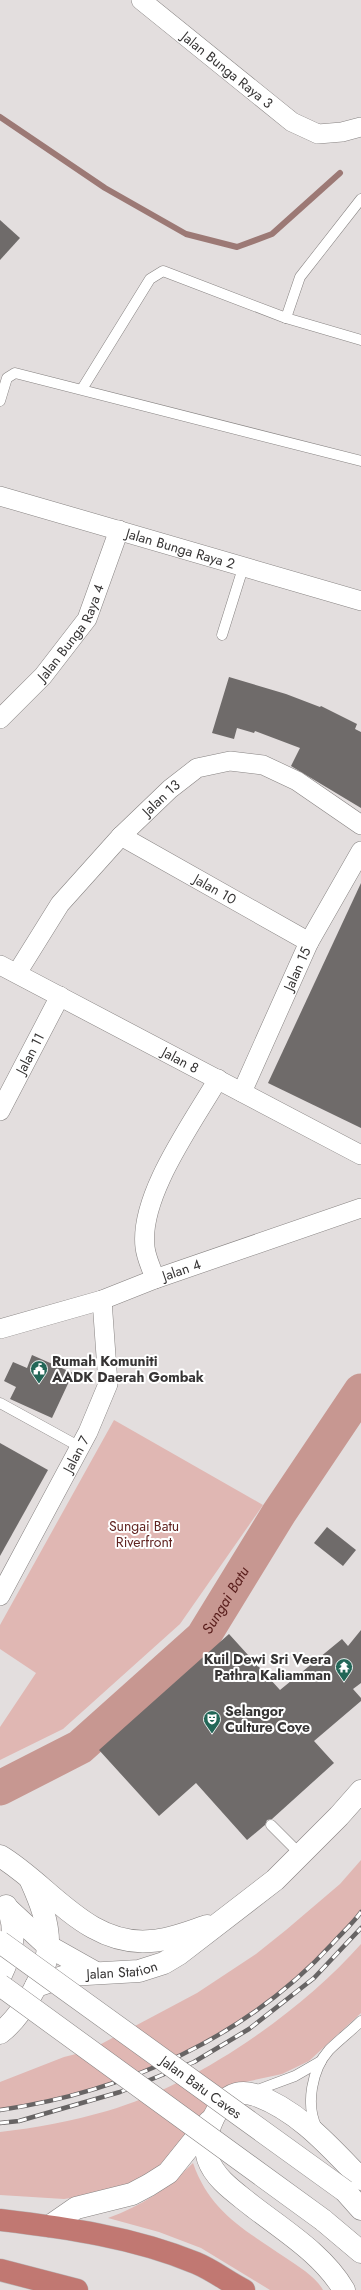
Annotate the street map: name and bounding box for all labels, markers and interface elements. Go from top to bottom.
street label: Jalan Bunga Raya 3 [176,25,278,113]
street label: Jalan Bunga Raya 2 [122,523,237,574]
street label: Jalan Bunga Raya 4 [32,581,109,687]
street label: Jalan 13 [136,775,185,822]
street label: Jalan 10 [188,868,240,909]
street label: Jalan 15 [278,944,316,996]
street label: Jalan 11 [10,1029,49,1079]
street label: Jalan 8 [157,1041,203,1078]
street label: Jalan 4 [157,1254,204,1286]
place label: Rumah Komuniti AADK Daerah Gombak [51,1351,204,1387]
public building icon: Rumah Komuniti AADK Daerah Gombak [29,1359,49,1384]
street label: Jalan 7 [57,1432,94,1478]
park label: Sungai Batu Riverfront [109,1516,179,1552]
water label: Sungai Batu [196,1562,255,1638]
place label: Kuil Dewi Sri Veera Pathra Kaliamman [204,1649,331,1685]
temple icon: Kuil Dewi Sri Veera Pathra Kaliamman [334,1657,354,1682]
place label: Selangor Culture Cove [225,1701,310,1737]
theatre icon: Selangor Culture Cove [202,1709,222,1734]
street label: Jalan Station [84,1956,160,1984]
street label: Jalan Batu Caves [155,2050,246,2124]

